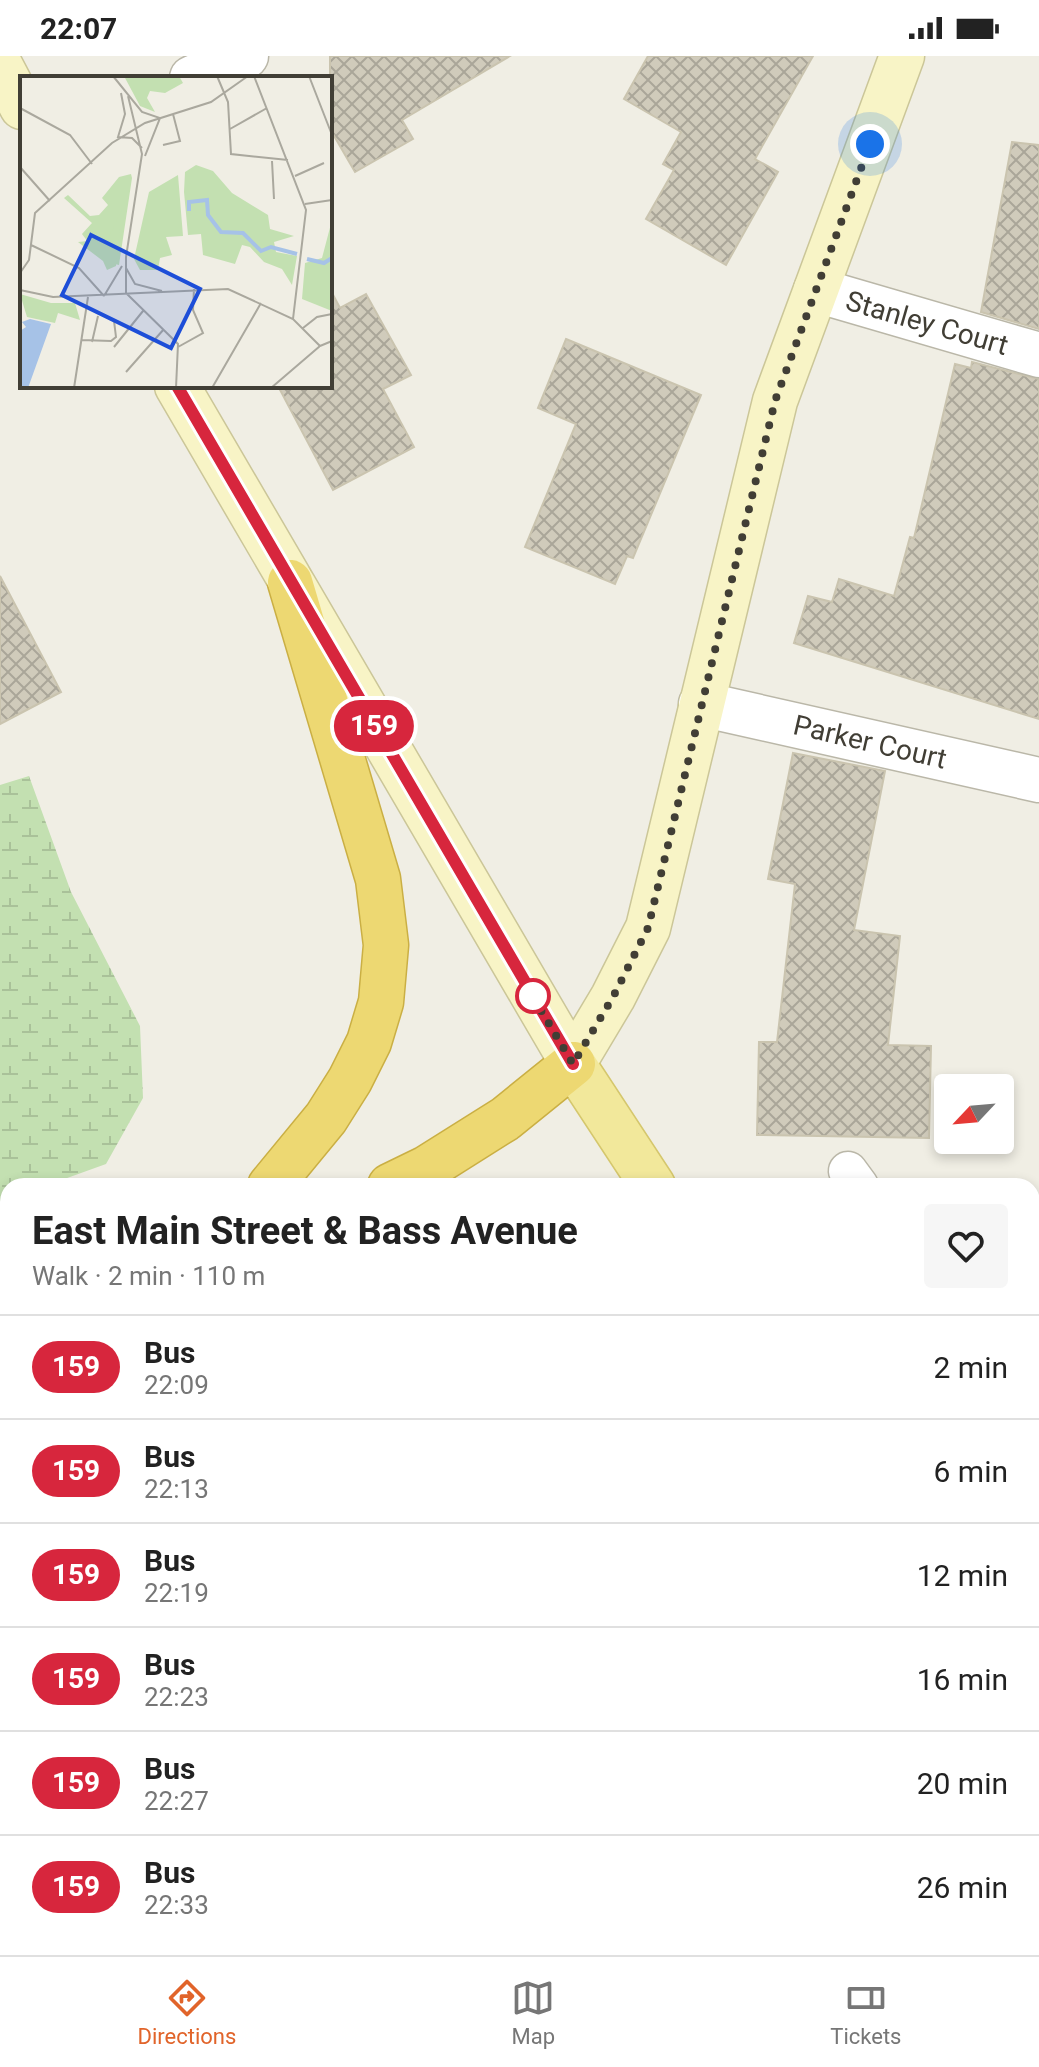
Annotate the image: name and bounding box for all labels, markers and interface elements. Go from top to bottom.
text: 22:07 [40,11,117,46]
inset map [20,76,332,388]
your location [850,124,890,164]
street label: Stanley Court [842,284,1012,362]
line badge: 159 [328,700,420,752]
street label: Parker Court [790,708,950,776]
text: 159 [350,709,398,742]
unlabelled marker [516,979,550,1013]
north arrow [934,1074,1014,1154]
map controls [934,1074,1014,1154]
button: heart [924,1204,1008,1288]
text: East Main Street & Bass Avenue [32,1209,578,1253]
text: Walk · 2 min · 110 m [32,1261,265,1291]
text: Bus [144,1335,195,1370]
text: 159 [52,1350,100,1383]
text: 2 min [934,1350,1008,1385]
text: 22:09 [144,1370,209,1400]
text: Bus [144,1439,195,1474]
text: 159 [52,1454,100,1487]
text: 6 min [934,1454,1008,1489]
text: 22:13 [144,1474,209,1504]
text: Bus [144,1543,195,1578]
text: 159 [52,1558,100,1591]
text: 12 min [917,1558,1008,1593]
text: 22:19 [144,1578,209,1608]
text: Bus [144,1647,195,1682]
text: 159 [52,1662,100,1695]
text: 16 min [917,1662,1008,1697]
text: 22:23 [144,1682,209,1712]
text: Bus [144,1751,195,1786]
text: 159 [52,1766,100,1799]
text: 20 min [917,1766,1008,1801]
text: 22:27 [144,1786,209,1816]
text: Bus [144,1855,195,1890]
text: 159 [52,1870,100,1903]
text: 26 min [917,1870,1008,1905]
text: 22:33 [144,1890,209,1920]
tab: Directions [138,1976,236,2049]
tab: Map [511,1976,555,2049]
tab: Tickets [830,1976,901,2049]

